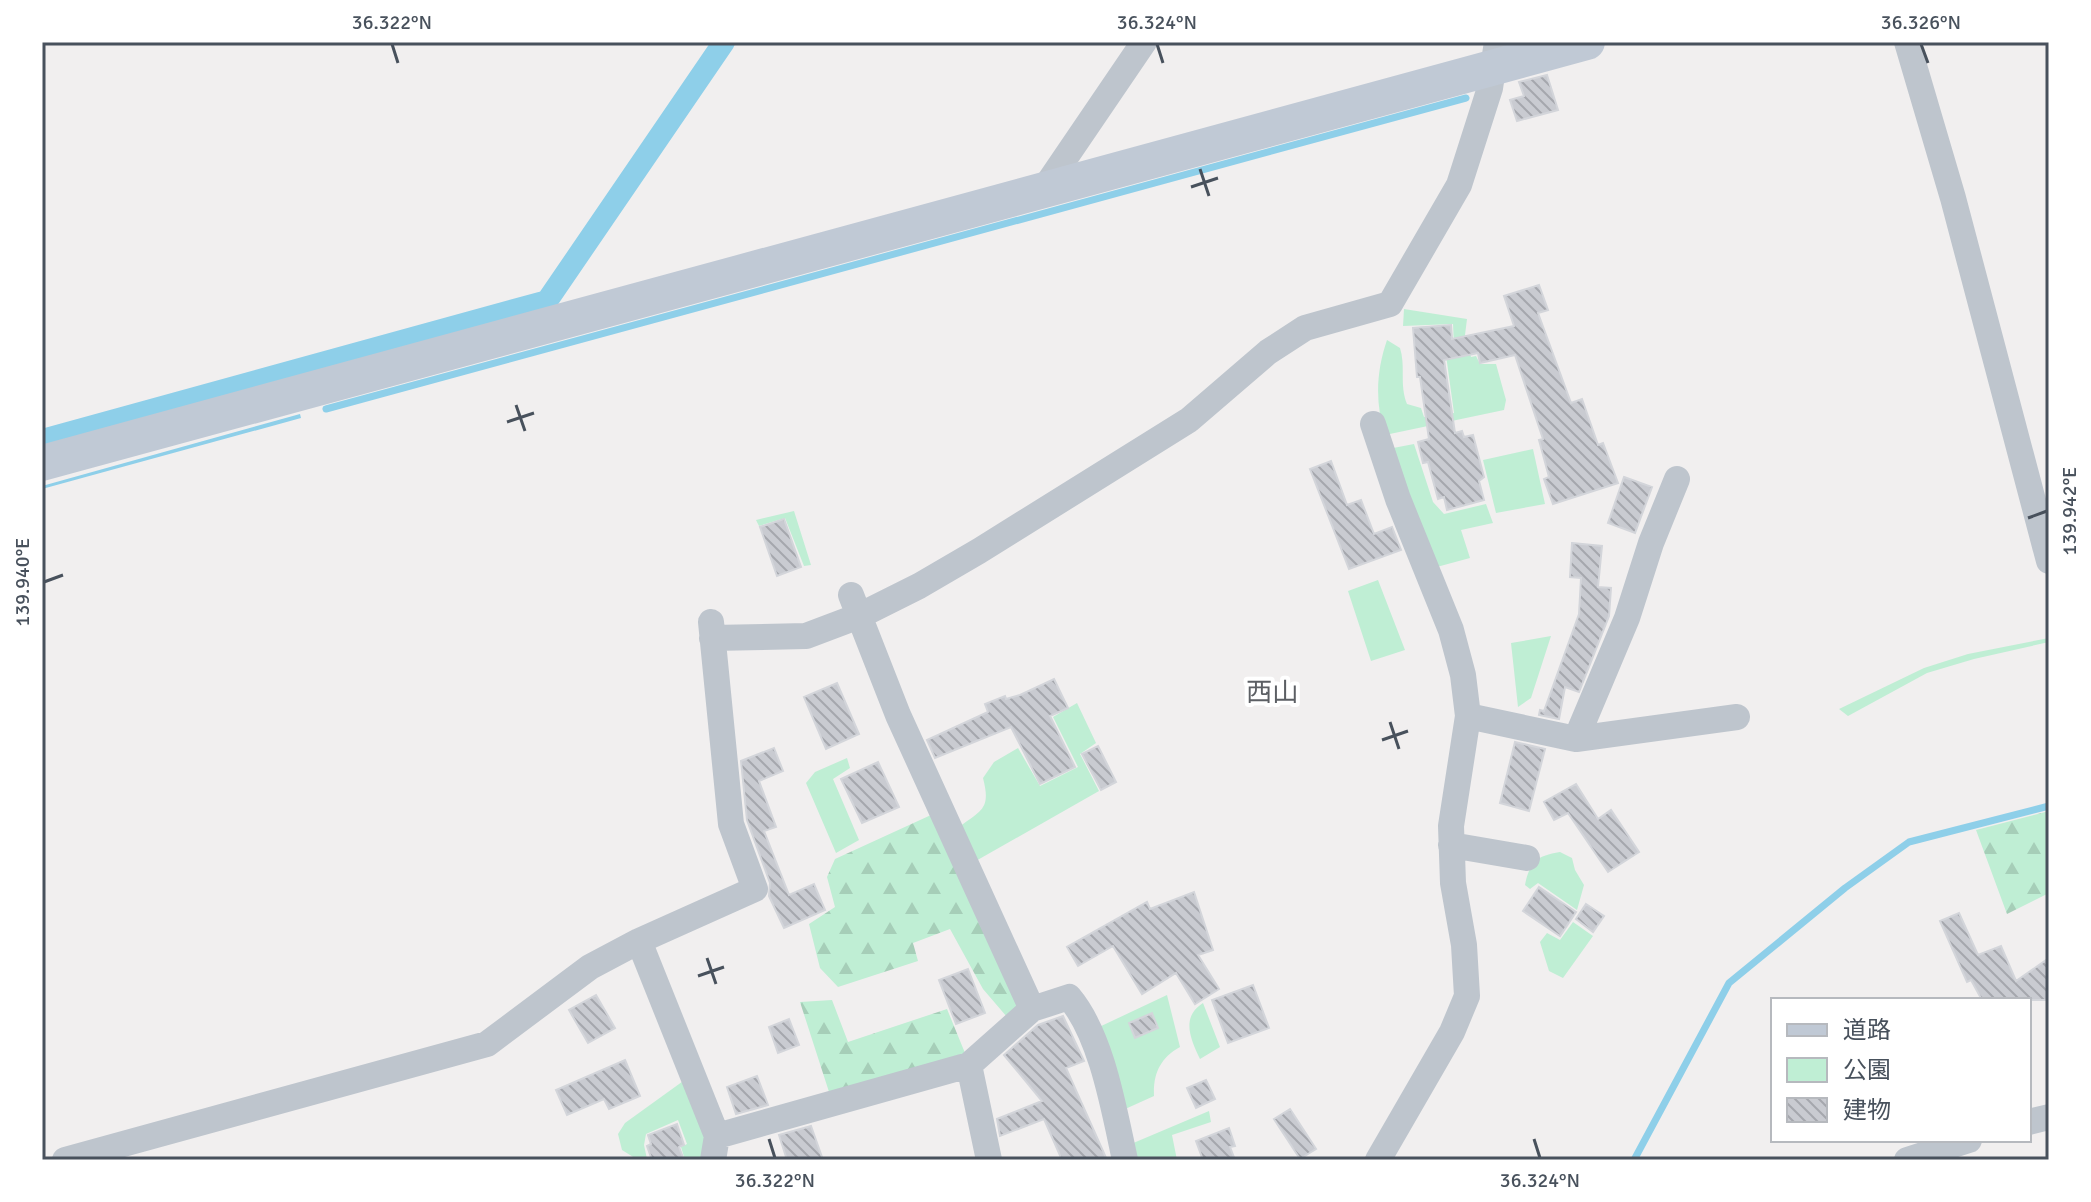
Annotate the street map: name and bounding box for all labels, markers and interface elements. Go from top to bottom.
text: 36.322°N [352,10,432,35]
text: 36.324°N [1117,10,1197,35]
text: 36.326°N [1881,10,1961,35]
text: 139.942°E [2057,467,2082,555]
text: 139.940°E [10,538,35,626]
district label: 西山 [1246,677,1298,709]
legend [1771,998,2031,1142]
text: 道路 [1843,1015,1891,1045]
text: 公園 [1843,1055,1891,1085]
text: 建物 [1843,1095,1891,1125]
text: 36.322°N [735,1168,815,1193]
text: 36.324°N [1500,1168,1580,1193]

